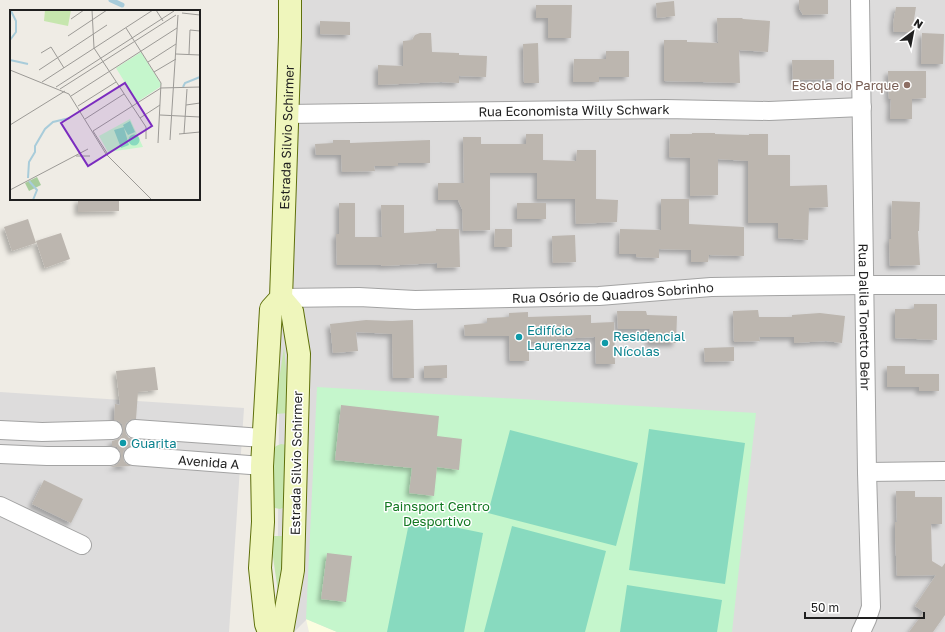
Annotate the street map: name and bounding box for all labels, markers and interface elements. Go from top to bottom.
inset map [10,10,200,200]
north arrow [893,12,933,52]
text: N [912,15,926,31]
street label: Estrada Silvio Schirmer [276,65,297,210]
place label: Escola do Parque [791,77,899,93]
marker: Escola do Parque [902,80,912,90]
street label: Rua Economista Willy Schwark [478,101,670,119]
street label: Rua Dalila Tonetto Behr [856,243,874,391]
street label: Rua Osório de Quadros Sobrinho [512,279,714,306]
place label: Edifício Laurenzza [527,322,591,353]
place label: Residencial Nícolas [613,328,685,359]
marker: Edifício Laurenzza [514,332,524,342]
marker: Residencial Nícolas [600,338,610,348]
street label: Estrada Silvio Schirmer [287,391,305,535]
place label: Guarita [131,435,176,451]
marker: Guarita [118,438,128,448]
street label: Avenida A [178,452,240,472]
park label: Painsport Centro Desportivo [384,498,490,529]
scale bar [805,594,924,620]
text: 50 m [811,600,839,615]

